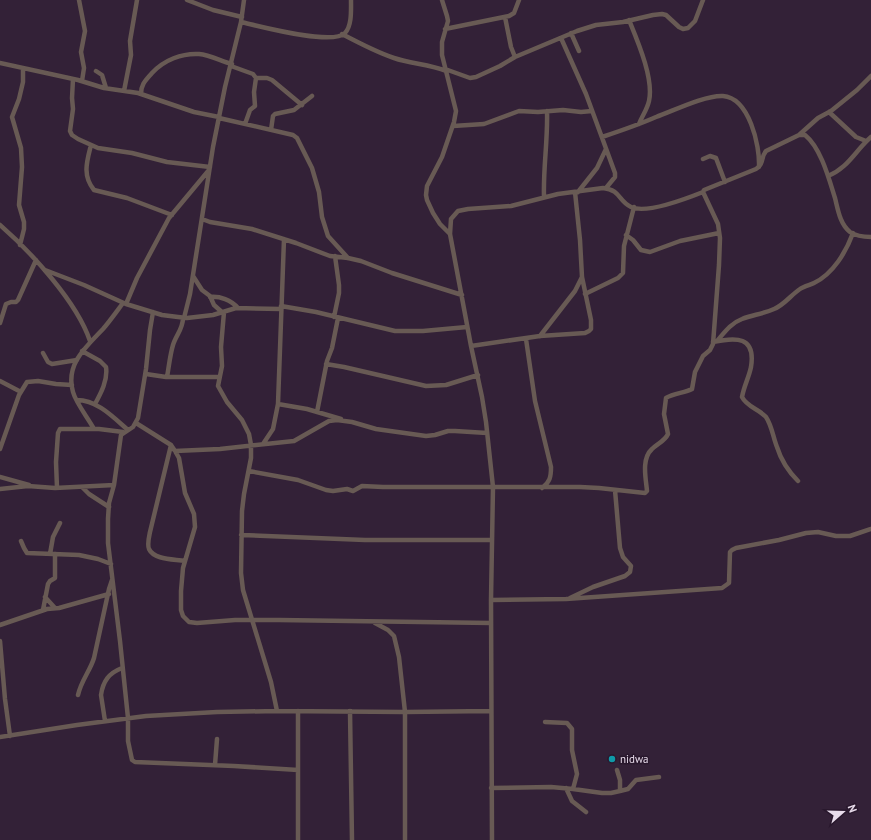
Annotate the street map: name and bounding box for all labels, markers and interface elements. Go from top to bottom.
place label: nidwa [620,752,648,766]
marker: nidwa [607,754,617,764]
north arrow [823,792,863,832]
text: N [845,803,860,814]

